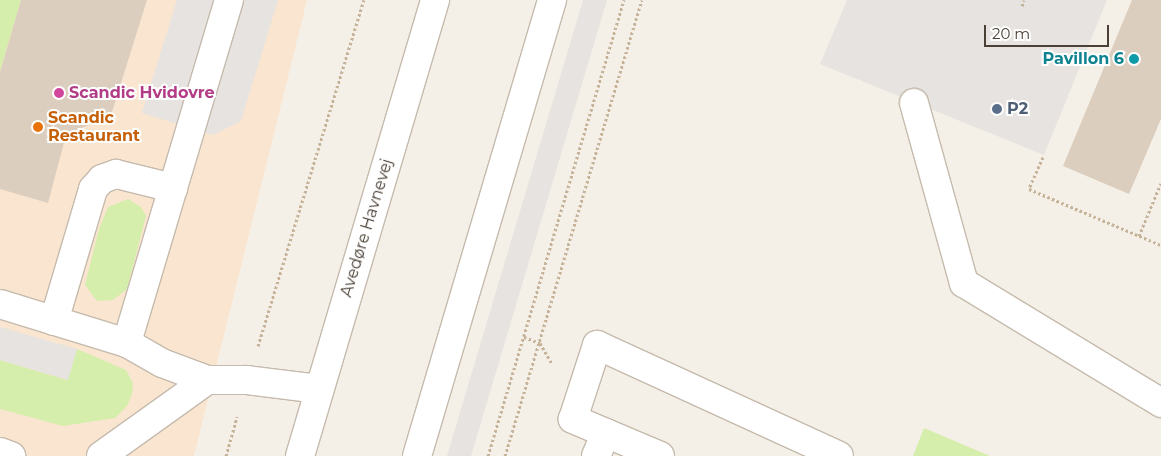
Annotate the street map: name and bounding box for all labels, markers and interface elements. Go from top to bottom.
scale bar [986,15,1111,47]
text: 20 m [992,24,1030,43]
place label: Pavillon 6 [1043,49,1124,69]
marker: Pavillon 6 [1128,53,1140,65]
place label: Scandic Hvidovre [69,83,215,103]
marker: Scandic Hvidovre [53,87,65,99]
place label: P2 [1007,99,1028,119]
marker: P2 [991,103,1003,115]
place label: Scandic Restaurant [48,108,140,146]
marker: Scandic Restaurant [32,121,44,133]
street label: Avedøre Havnevej [337,156,397,300]

